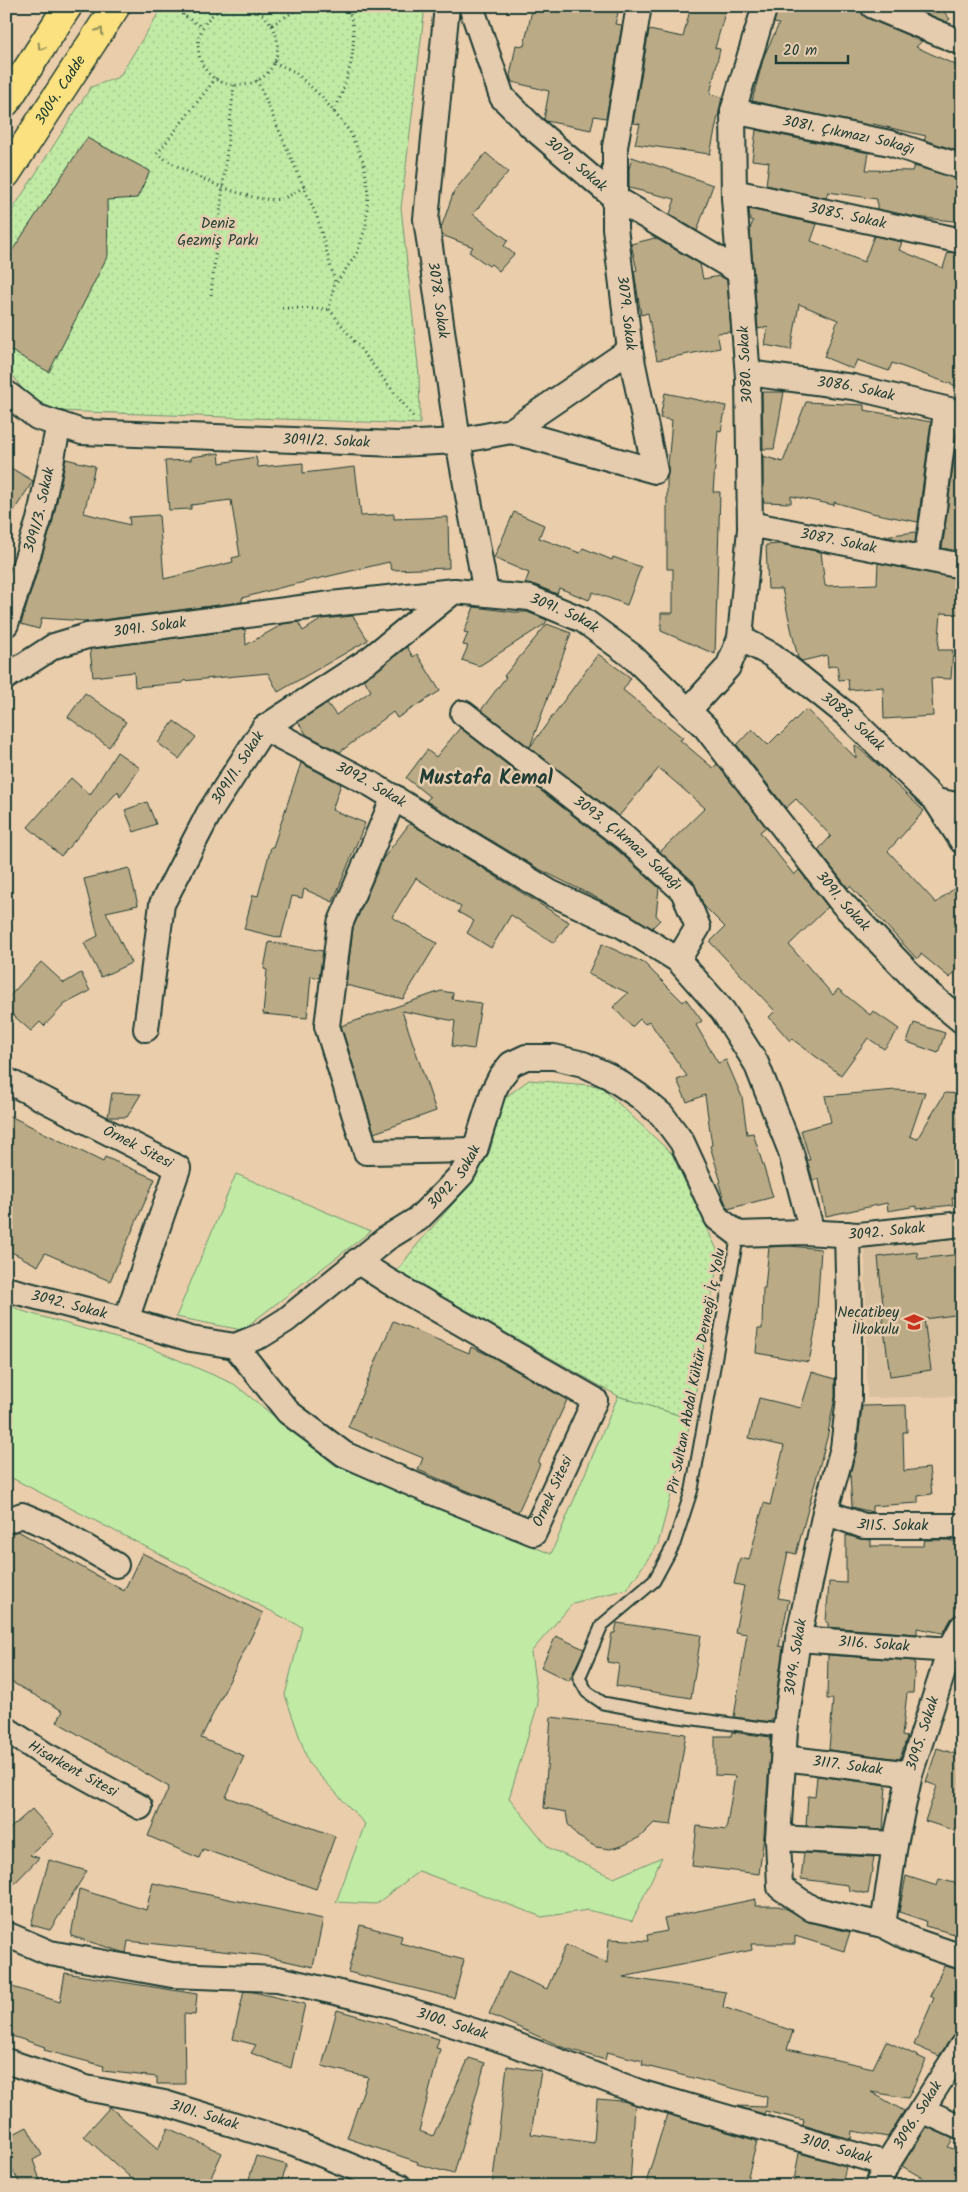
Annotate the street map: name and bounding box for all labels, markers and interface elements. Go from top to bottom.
one-way arrow [94,27,103,36]
scale bar [776,32,848,64]
text: 20 m [783,39,817,63]
one-way arrow [38,42,48,51]
street label: 3004. Cadde [29,50,93,130]
street label: 3081. Çıkmazı Sokağı [780,109,918,162]
street label: 3070. Sokak [539,131,613,199]
street label: 3085. Sokak [806,196,889,237]
park label: Deniz Gezmiş Parkı [177,212,259,253]
street label: 3078. Sokak [420,260,455,341]
street label: 3079. Sokak [609,274,643,353]
street label: 3080. Sokak [732,324,760,405]
street label: 3086. Sokak [815,370,898,409]
street label: 3091/2. Sokak [282,428,371,455]
street label: 3091/3. Sokak [17,464,62,556]
street label: 3087. Sokak [798,522,880,561]
street label: 3091. Sokak [526,587,604,640]
street label: 3091. Sokak [112,611,189,644]
street label: 3088. Sokak [815,686,891,758]
street label: 3091/1. Sokak [205,726,271,810]
street label: 3092. Sokak [331,755,411,815]
district label: Mustafa Kemal [419,763,554,795]
street label: 3093. Çıkmazı Sokağı [568,790,688,897]
street label: 3091. Sokak [809,866,876,938]
street label: Örnek Sitesi [98,1119,178,1176]
street label: 3092. Sokak [422,1141,488,1215]
street label: 3092. Sokak [847,1216,927,1247]
street label: Pir Sultan Abdal Kültür Derneği İç Yolu [661,1246,733,1496]
street label: 3092. Sokak [28,1284,110,1327]
place label: Necatibey İlkokulu [837,1301,900,1342]
school or university icon: Necatibey İlkokulu [903,1311,925,1333]
street label: Örnek Sitesi [526,1451,580,1531]
street label: 3115. Sokak [853,1512,929,1538]
street label: 3094. Sokak [778,1616,814,1697]
street label: 3116. Sokak [837,1630,911,1659]
street label: 3095. Sokak [900,1692,947,1774]
street label: Hisarkent Sitesi [23,1734,123,1805]
street label: 3117. Sokak [811,1750,885,1783]
street label: 3100. Sokak [413,2002,492,2047]
street label: 3096. Sokak [887,2075,949,2154]
street label: 3101. Sokak [167,2093,243,2138]
street label: 3100. Sokak [797,2127,876,2171]

